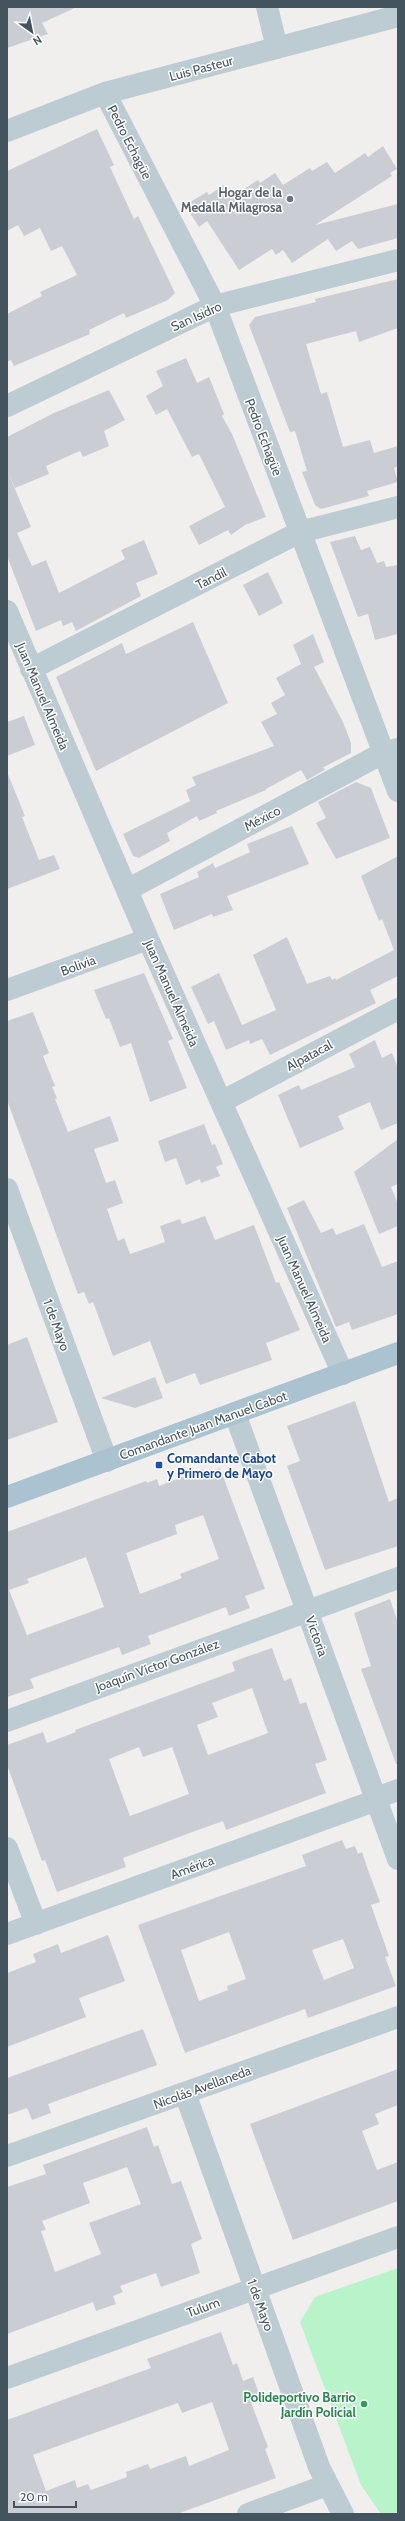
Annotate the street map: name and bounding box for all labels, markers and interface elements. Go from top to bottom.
north arrow [12,12,52,52]
text: N [30,32,45,48]
street label: Luis Pasteur [167,52,235,84]
street label: Pedro Echagüe [104,102,156,182]
place label: Hogar de la Medalla Milagrosa [181,184,283,215]
marker: Hogar de la Medalla Milagrosa [285,194,295,204]
street label: San Isidro [168,298,224,334]
street label: Pedro Echagüe [242,396,286,478]
street label: Tandil [193,563,229,593]
street label: Juan Manuel Almeida [13,639,73,753]
street label: México [241,802,283,834]
street label: Juan Manuel Almeida [141,936,203,1050]
street label: Bolivia [58,951,98,979]
street label: Alpatacal [283,1036,335,1074]
street label: Juan Manuel Almeida [274,1232,336,1346]
street label: 1 de Mayo [40,1297,74,1353]
street label: Comandante Juan Manuel Cabot [117,1387,290,1463]
place label: Comandante Cabot y Primero de Mayo [167,1450,276,1481]
marker: Comandante Cabot y Primero de Mayo [154,1460,164,1470]
street label: Victoria [302,1614,332,1659]
street label: Joaquín Víctor González [92,1635,221,1695]
street label: América [168,1852,217,1882]
street label: Nicolás Avellaneda [151,2062,254,2112]
street label: 1 de Mayo [244,2277,278,2333]
street label: Tulum [184,2294,222,2320]
place label: Polideportivo Barrio Jardín Policial [243,2389,357,2420]
marker: Polideportivo Barrio Jardín Policial [359,2399,369,2409]
scale bar [14,2483,76,2509]
text: 20 m [20,2489,48,2504]

